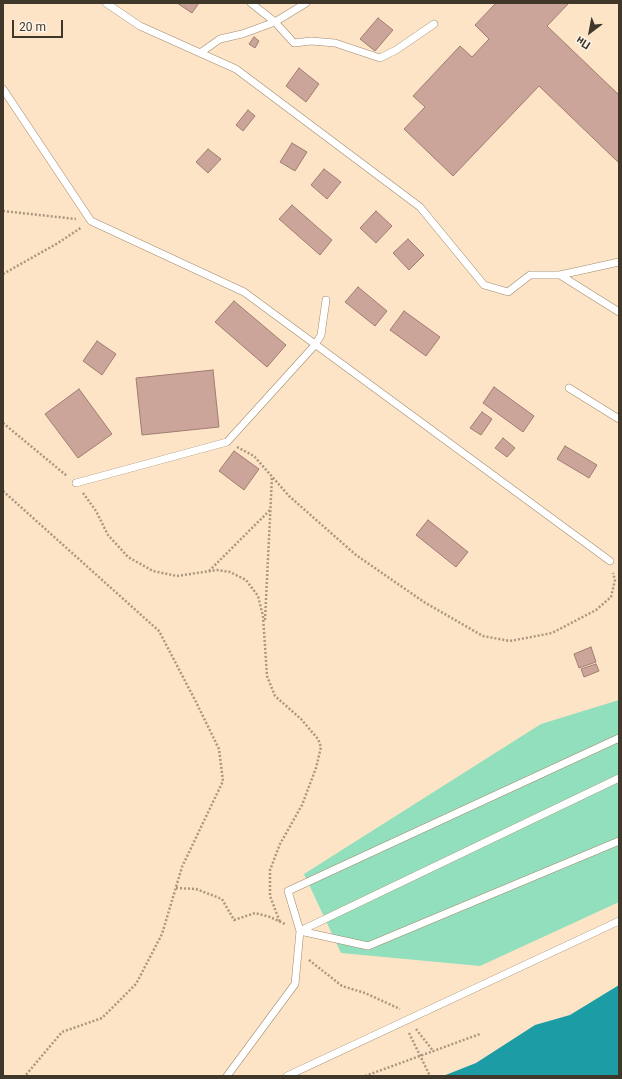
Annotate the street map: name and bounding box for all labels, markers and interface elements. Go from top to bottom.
scale bar [14,12,65,38]
north arrow [570,12,610,52]
text: 20 m [19,20,46,34]
text: Пн [574,33,593,52]

